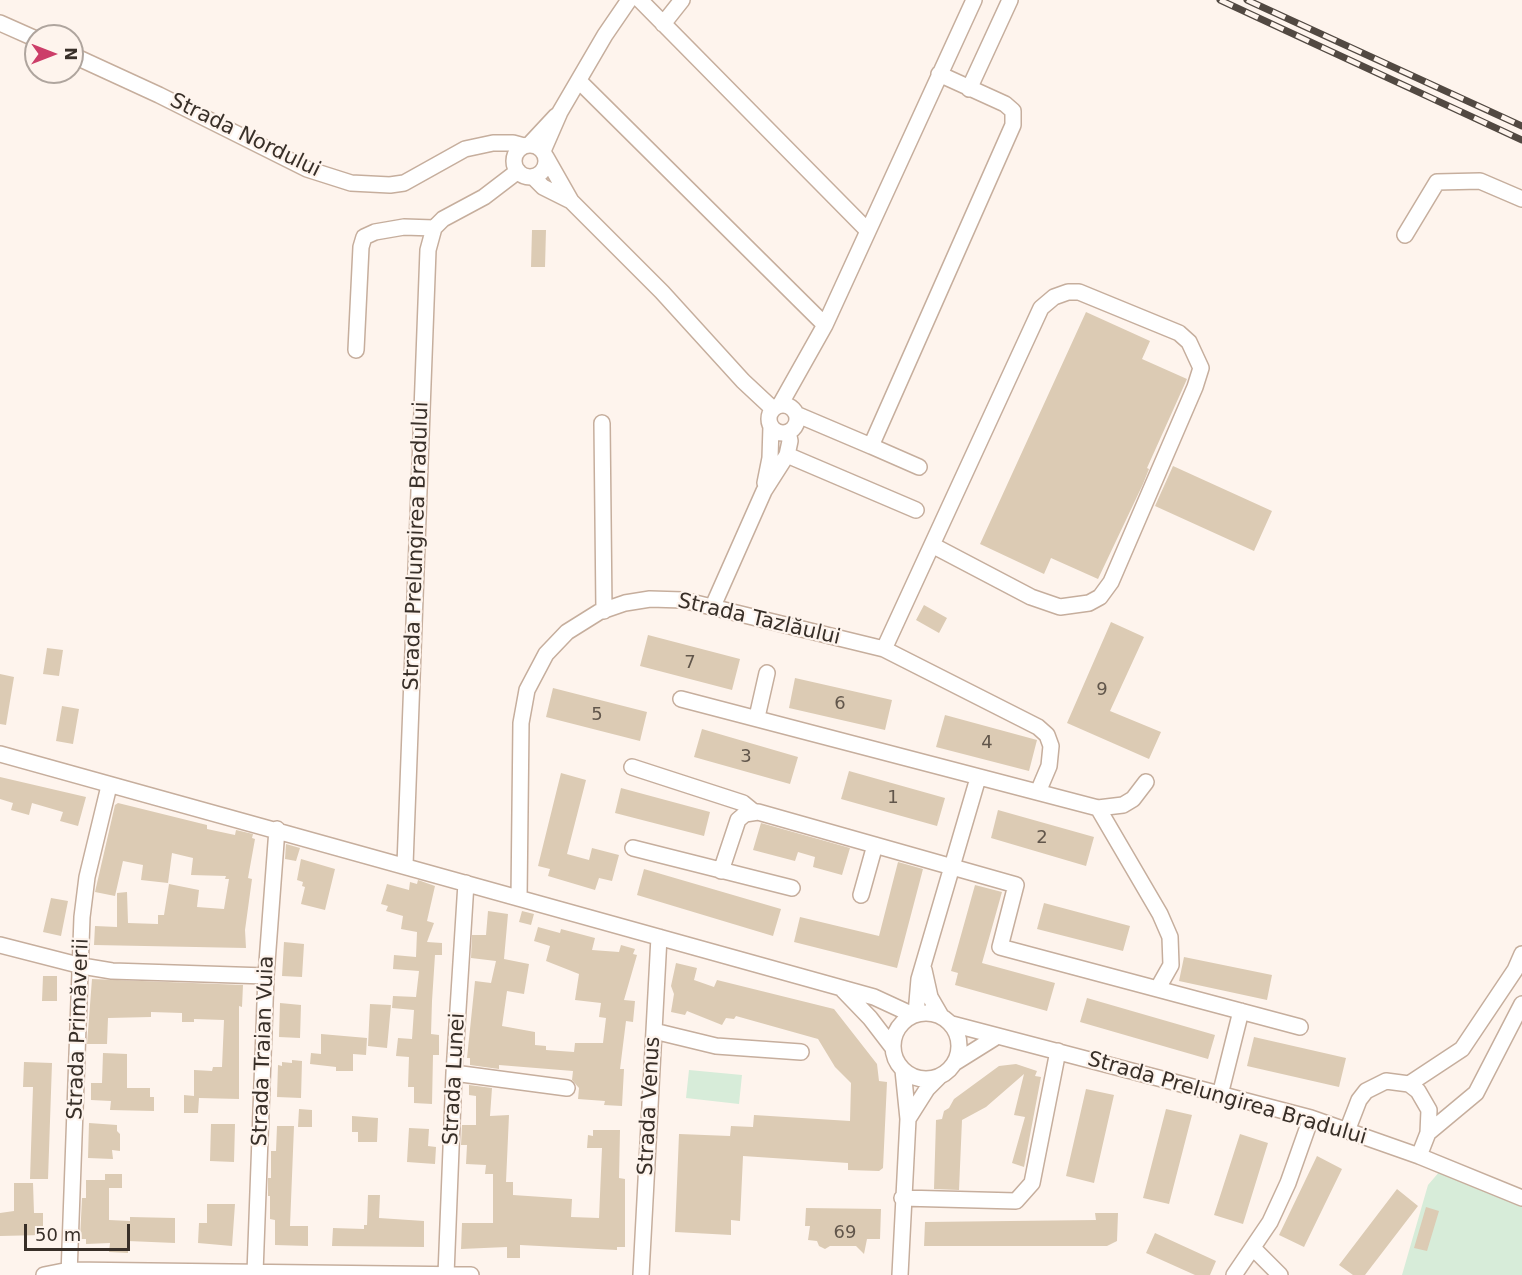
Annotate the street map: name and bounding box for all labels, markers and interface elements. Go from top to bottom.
north arrow [24,24,84,84]
text: N [61,47,80,61]
street label: Strada Nordului [166,89,324,183]
street label: Strada Prelungirea Bradului [399,401,435,691]
street label: Strada Tazlăului [675,589,843,651]
house number: 7 [684,652,696,674]
house number: 9 [1096,679,1108,701]
house number: 6 [834,693,846,715]
house number: 5 [591,704,603,726]
house number: 4 [981,732,993,754]
house number: 3 [740,746,752,768]
house number: 1 [887,787,899,809]
house number: 2 [1036,827,1048,849]
street label: Strada Primăverii [63,938,95,1120]
street label: Strada Traian Vuia [248,955,280,1147]
street label: Strada Lunei [439,1012,471,1146]
street label: Strada Venus [634,1036,666,1176]
street label: Strada Prelungirea Bradului [1085,1047,1369,1151]
scale bar [27,1212,134,1250]
house number: 69 [834,1222,856,1244]
text: 50 m [35,1224,81,1245]

